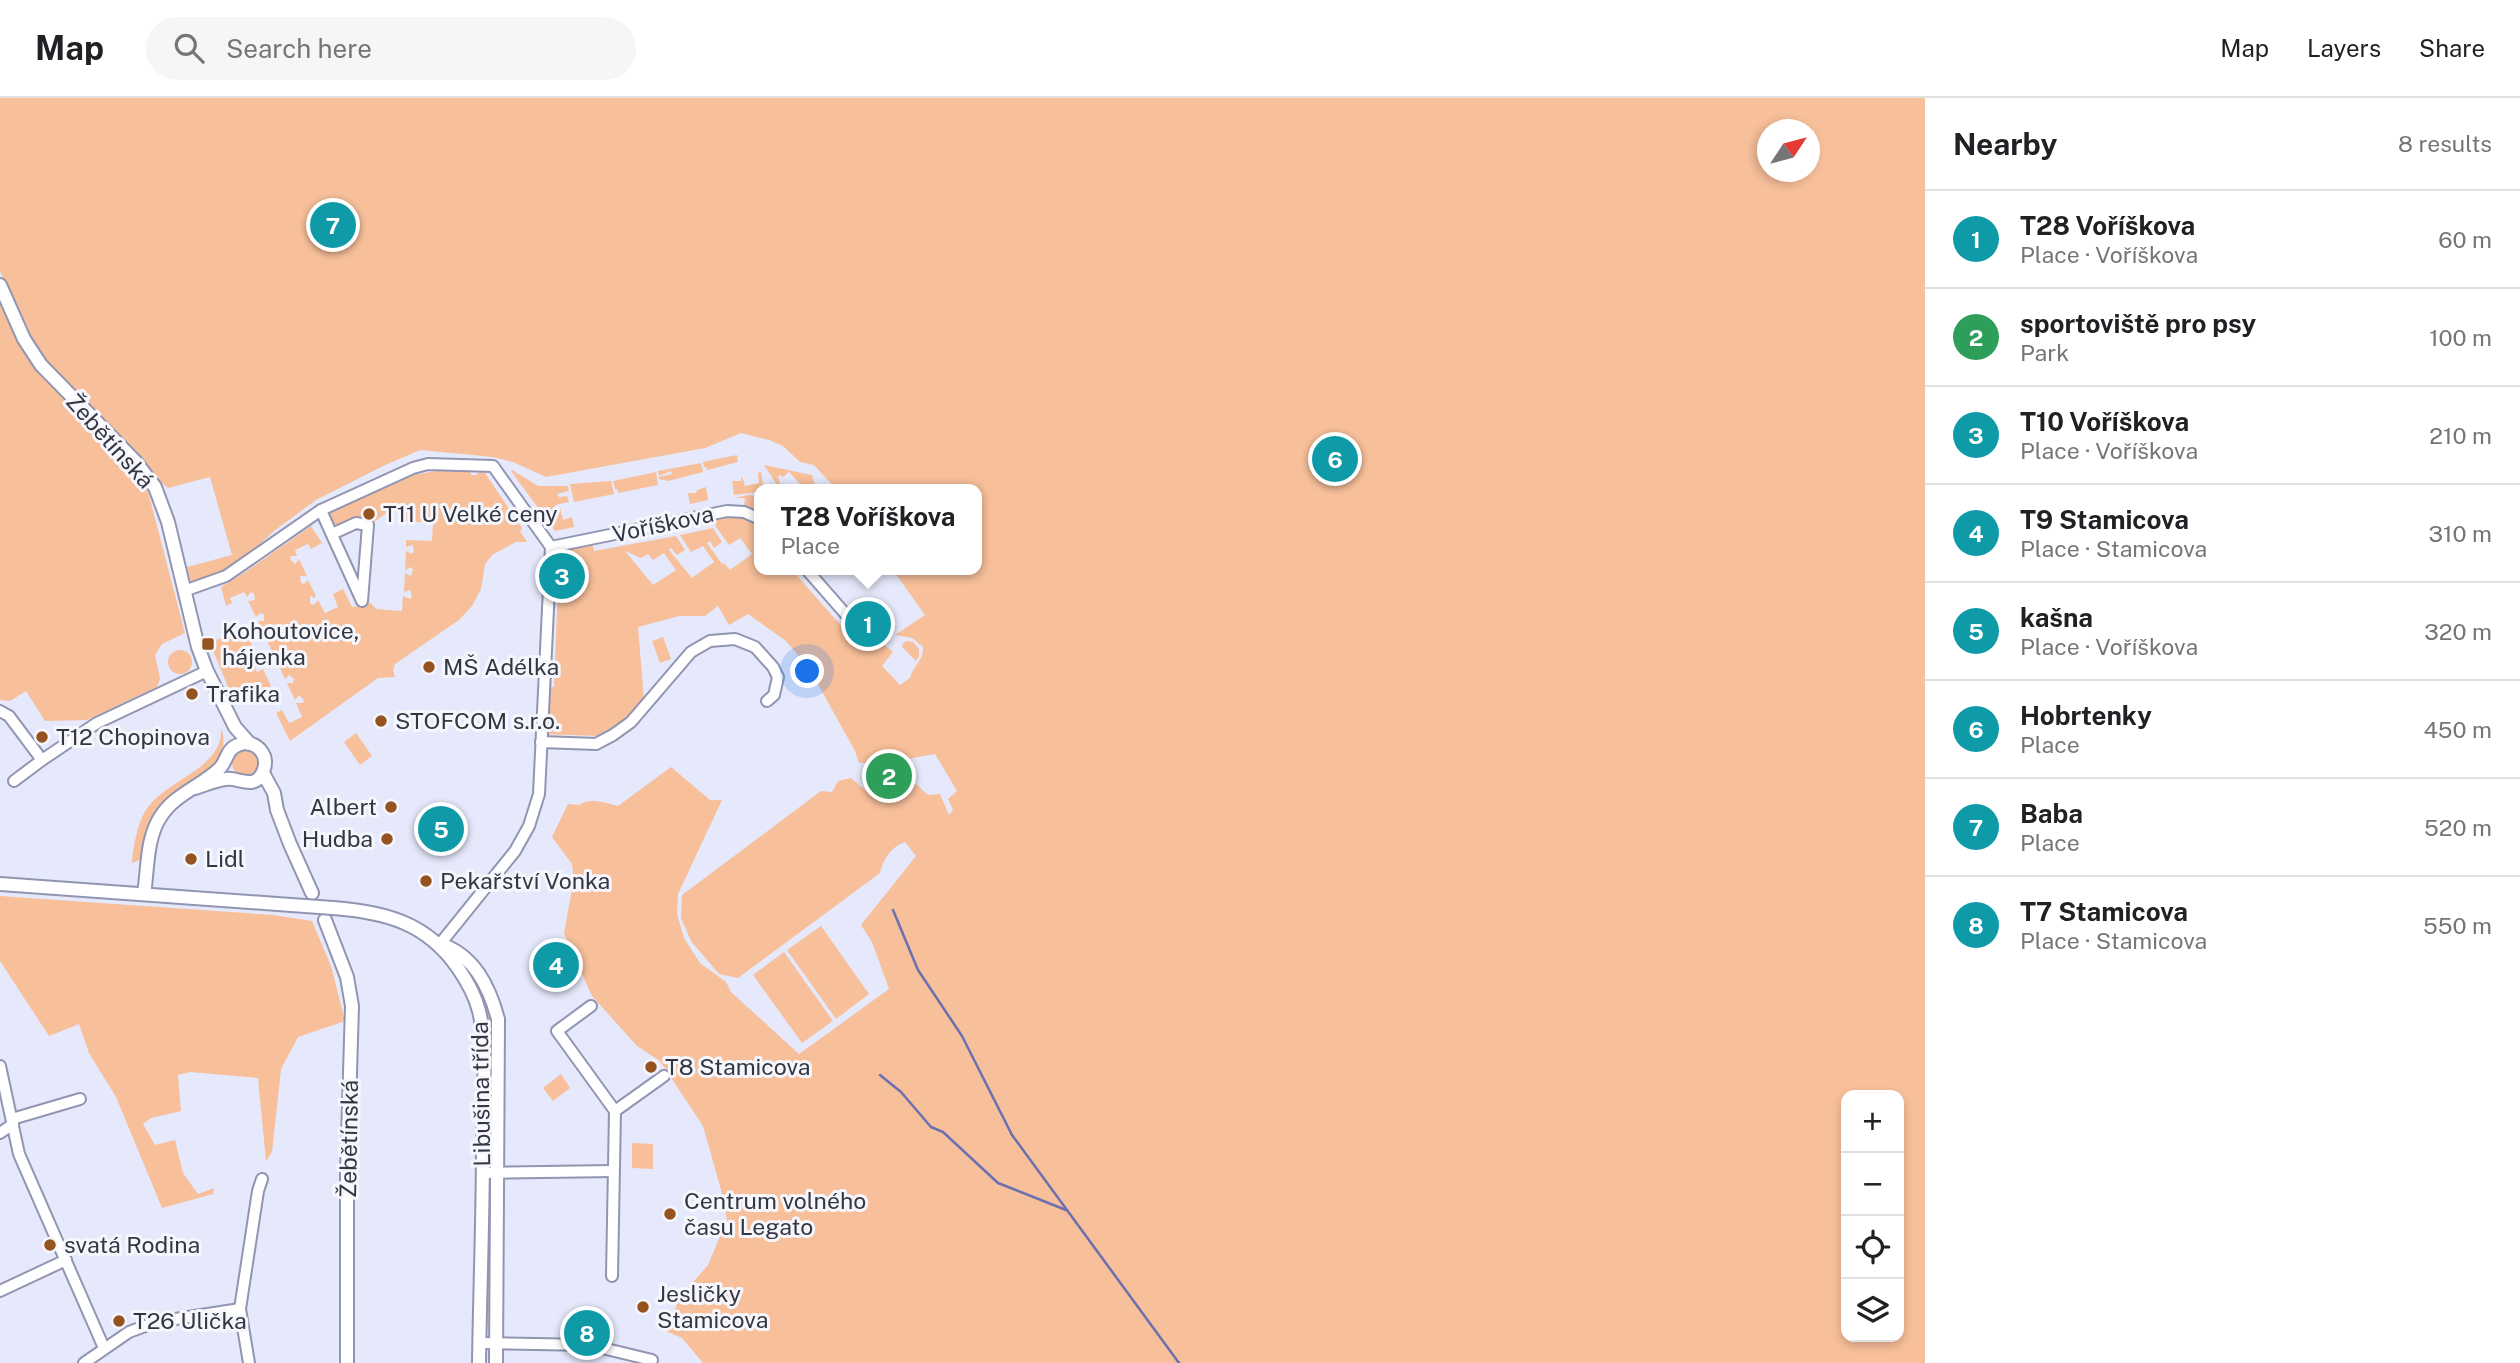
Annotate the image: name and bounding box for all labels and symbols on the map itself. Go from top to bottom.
north arrow [1757,119,1820,182]
pin: 7 [310,199,356,251]
street label: Žebětínská [61,388,160,494]
pin: 6 [1312,433,1358,485]
place label: T11 U Velké ceny [383,500,558,527]
street label: Voříškova [610,500,716,547]
marker: T11 U Velké ceny [361,506,377,522]
pin: 3 [539,550,585,602]
pin: 1 [845,598,891,650]
place label: Kohoutovice, hájenka [222,617,359,670]
marker: Kohoutovice, hájenka [200,636,216,652]
place label: MŠ Adélka [443,653,559,680]
your location [790,654,824,688]
marker: MŠ Adélka [421,659,437,675]
place label: Trafika [206,680,280,707]
marker: Trafika [184,686,200,702]
place label: STOFCOM s.r.o. [395,707,560,734]
marker: STOFCOM s.r.o. [373,713,389,729]
place label: T12 Chopinova [56,723,210,750]
marker: T12 Chopinova [34,729,50,745]
pin: 2 [866,750,912,802]
place label: Albert [309,793,377,820]
marker: Albert [383,799,399,815]
pin: 5 [418,803,464,855]
place label: Hudba [302,825,373,852]
marker: Hudba [379,831,395,847]
place label: Lidl [205,845,245,872]
marker: Lidl [183,851,199,867]
place label: Pekařství Vonka [440,867,610,894]
marker: Pekařství Vonka [418,873,434,889]
pin: 4 [533,939,579,991]
street label: Libušina třída [466,1021,495,1167]
place label: T8 Stamicova [665,1053,811,1080]
marker: T8 Stamicova [643,1059,659,1075]
street label: Žebětínská [334,1080,363,1198]
place label: Centrum volného času Legato [684,1187,866,1240]
marker: Centrum volného času Legato [662,1206,678,1222]
place label: svatá Rodina [64,1231,200,1258]
marker: svatá Rodina [42,1237,58,1253]
place label: Jesličky Stamicova [657,1280,768,1333]
marker: Jesličky Stamicova [635,1299,651,1315]
place label: T26 Ulička [133,1307,247,1334]
pin: 8 [564,1307,610,1359]
marker: T26 Ulička [111,1313,127,1329]

